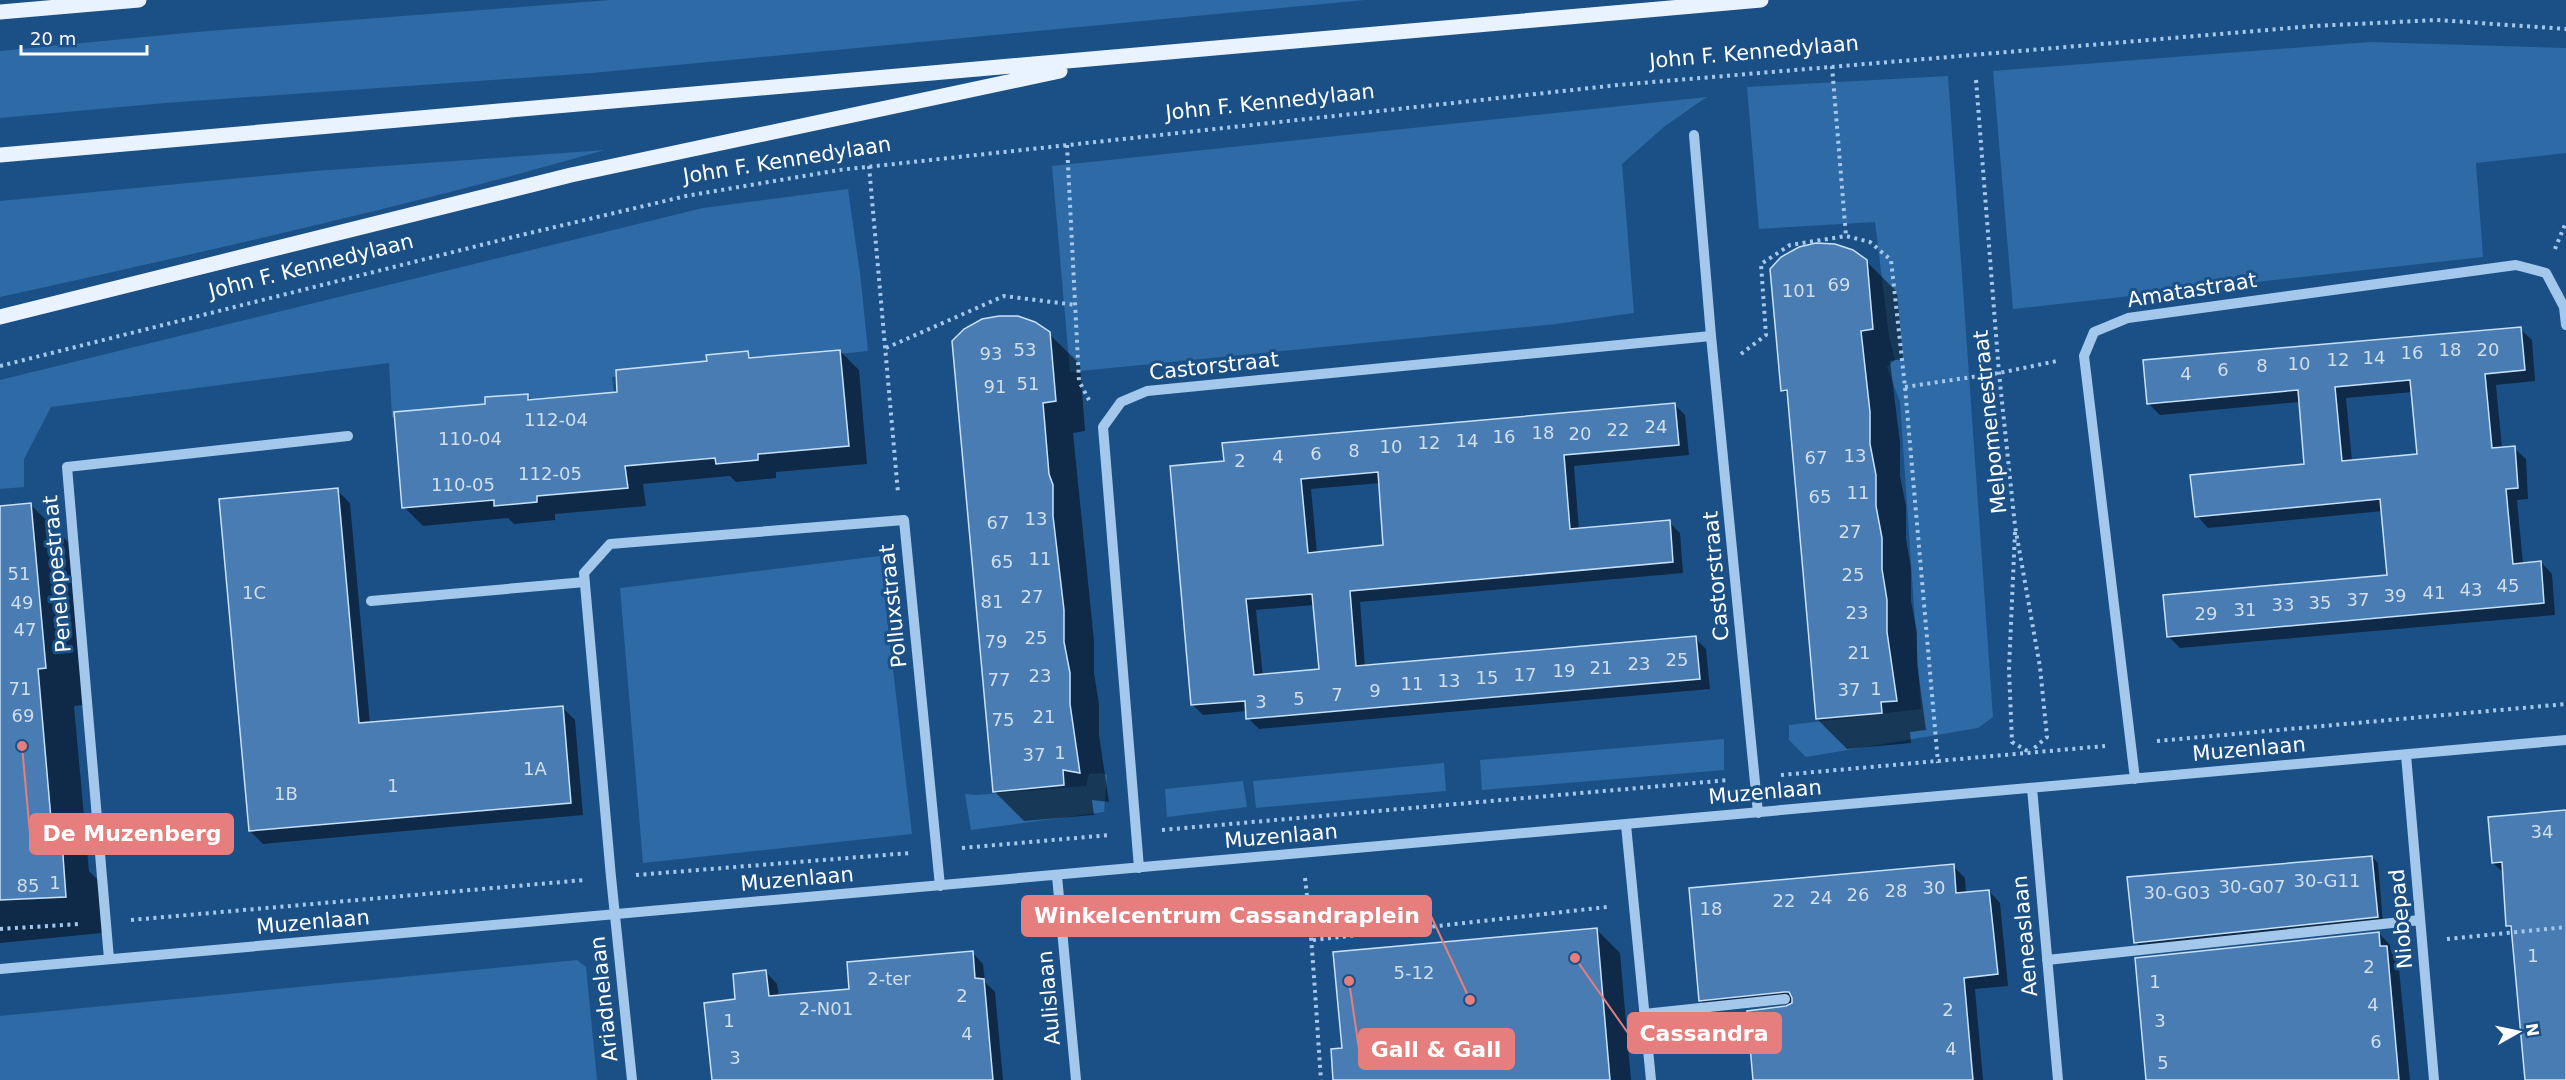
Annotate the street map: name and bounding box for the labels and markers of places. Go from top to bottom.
callout: De Muzenberg [30,814,233,854]
callout: Winkelcentrum Cassandraplein [1022,896,1431,936]
callout: Cassandra [1628,1013,1781,1053]
callout: Gall & Gall [1359,1029,1514,1069]

